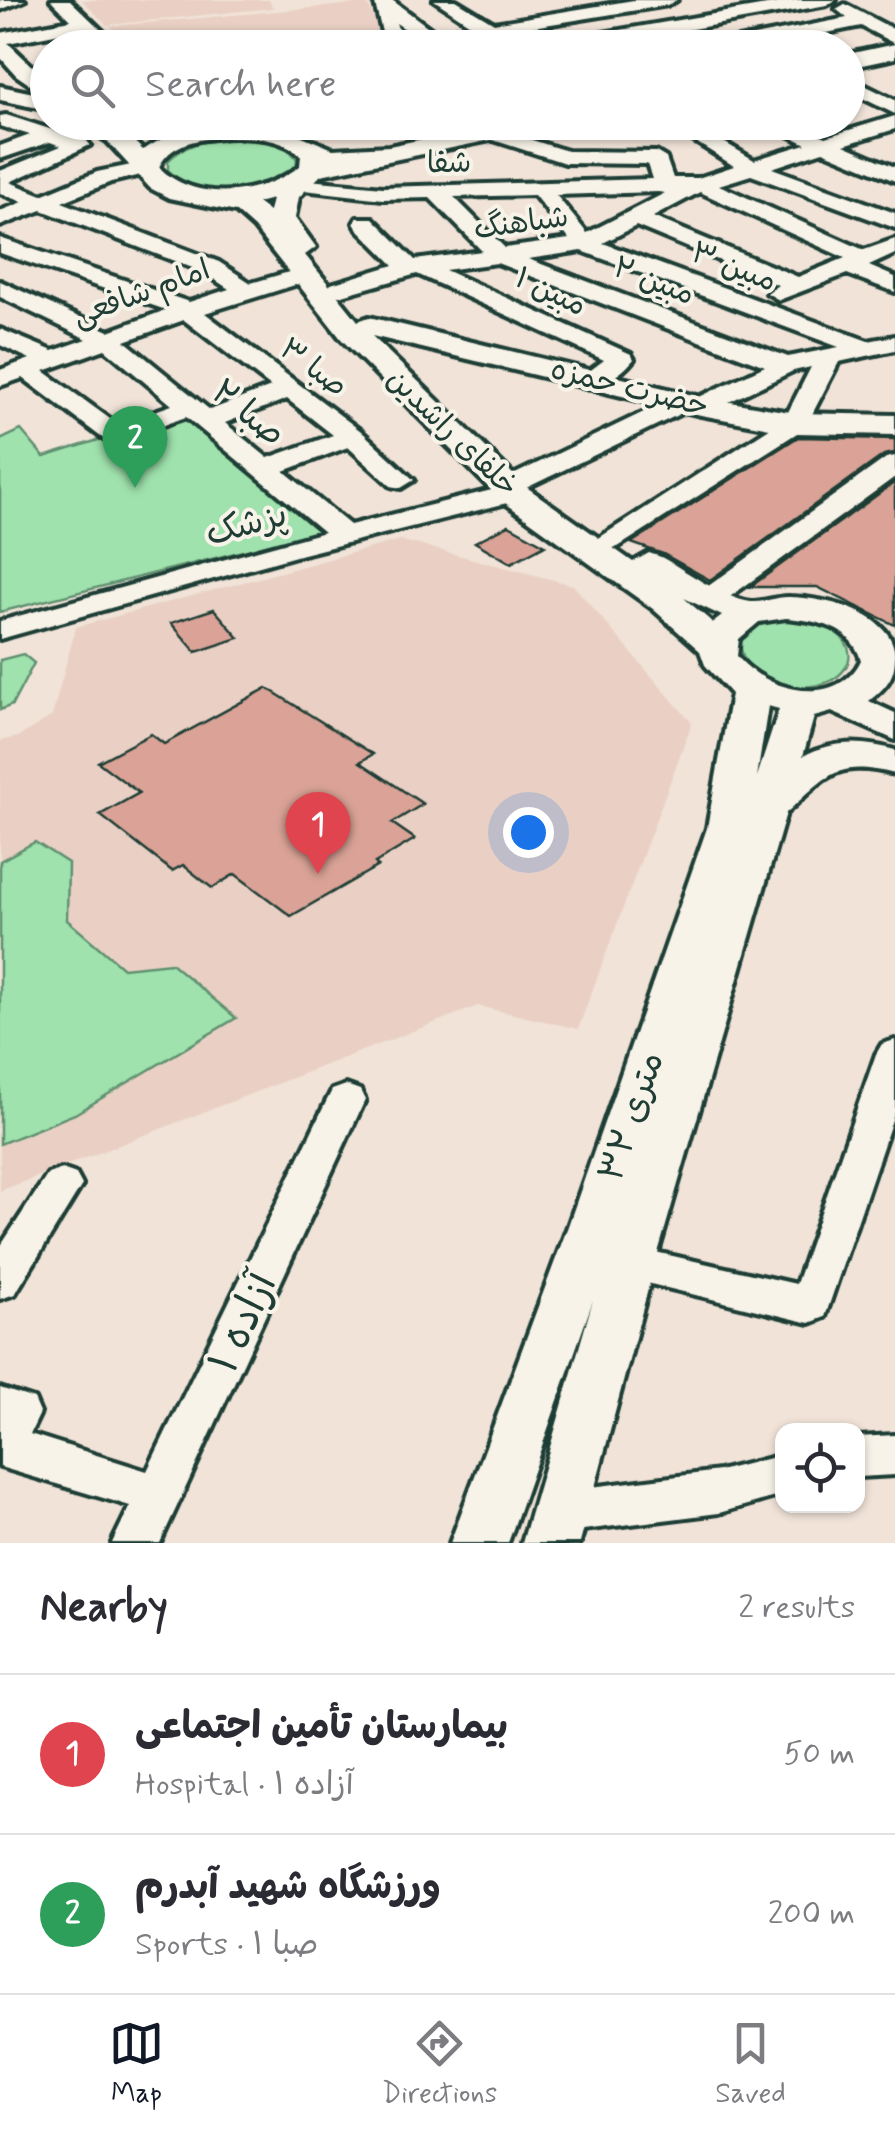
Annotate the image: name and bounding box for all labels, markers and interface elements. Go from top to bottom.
search box [30,30,865,140]
icon: search [65,58,120,113]
text: Search here [145,61,336,110]
street label: شفا [426,144,472,183]
street label: شباهنگ [471,198,571,249]
street label: مبین ۳ [685,233,782,301]
street label: مبین ۲ [607,248,700,315]
street label: امام شافعی [67,251,216,337]
street label: مبین ۱ [508,259,592,326]
street label: صبا ۳ [271,330,355,406]
street label: حضرت حمزه [547,350,713,427]
street label: خلفای راشدین [378,360,526,506]
street label: صبا ۲ [201,370,294,458]
pin: 2 [102,406,168,488]
street label: پزشک [201,492,292,558]
pin: 1 [286,792,350,874]
your location [503,807,554,858]
street label: ۳۲ متری [588,1046,675,1187]
street label: آزاده ۱ [197,1263,292,1383]
map controls [775,1423,865,1513]
button: locate [775,1423,865,1513]
text: Nearby [40,1581,168,1636]
text: 2 results [738,1587,855,1629]
text: بیمارستان تأمین اجتماعی [135,1703,508,1752]
text: 1 [65,1733,80,1775]
text: 50 m [783,1733,855,1775]
text: Hospital · آزاده ۱ [135,1764,354,1806]
text: ورزشگاه شهید آبدرم [135,1863,441,1912]
text: 2 [65,1893,80,1935]
text: 200 m [768,1893,855,1935]
text: Sports · صبا ۱ [135,1924,318,1966]
tab: Map [109,2016,164,2113]
tab: Directions [382,2016,497,2113]
tab: Saved [715,2016,786,2113]

